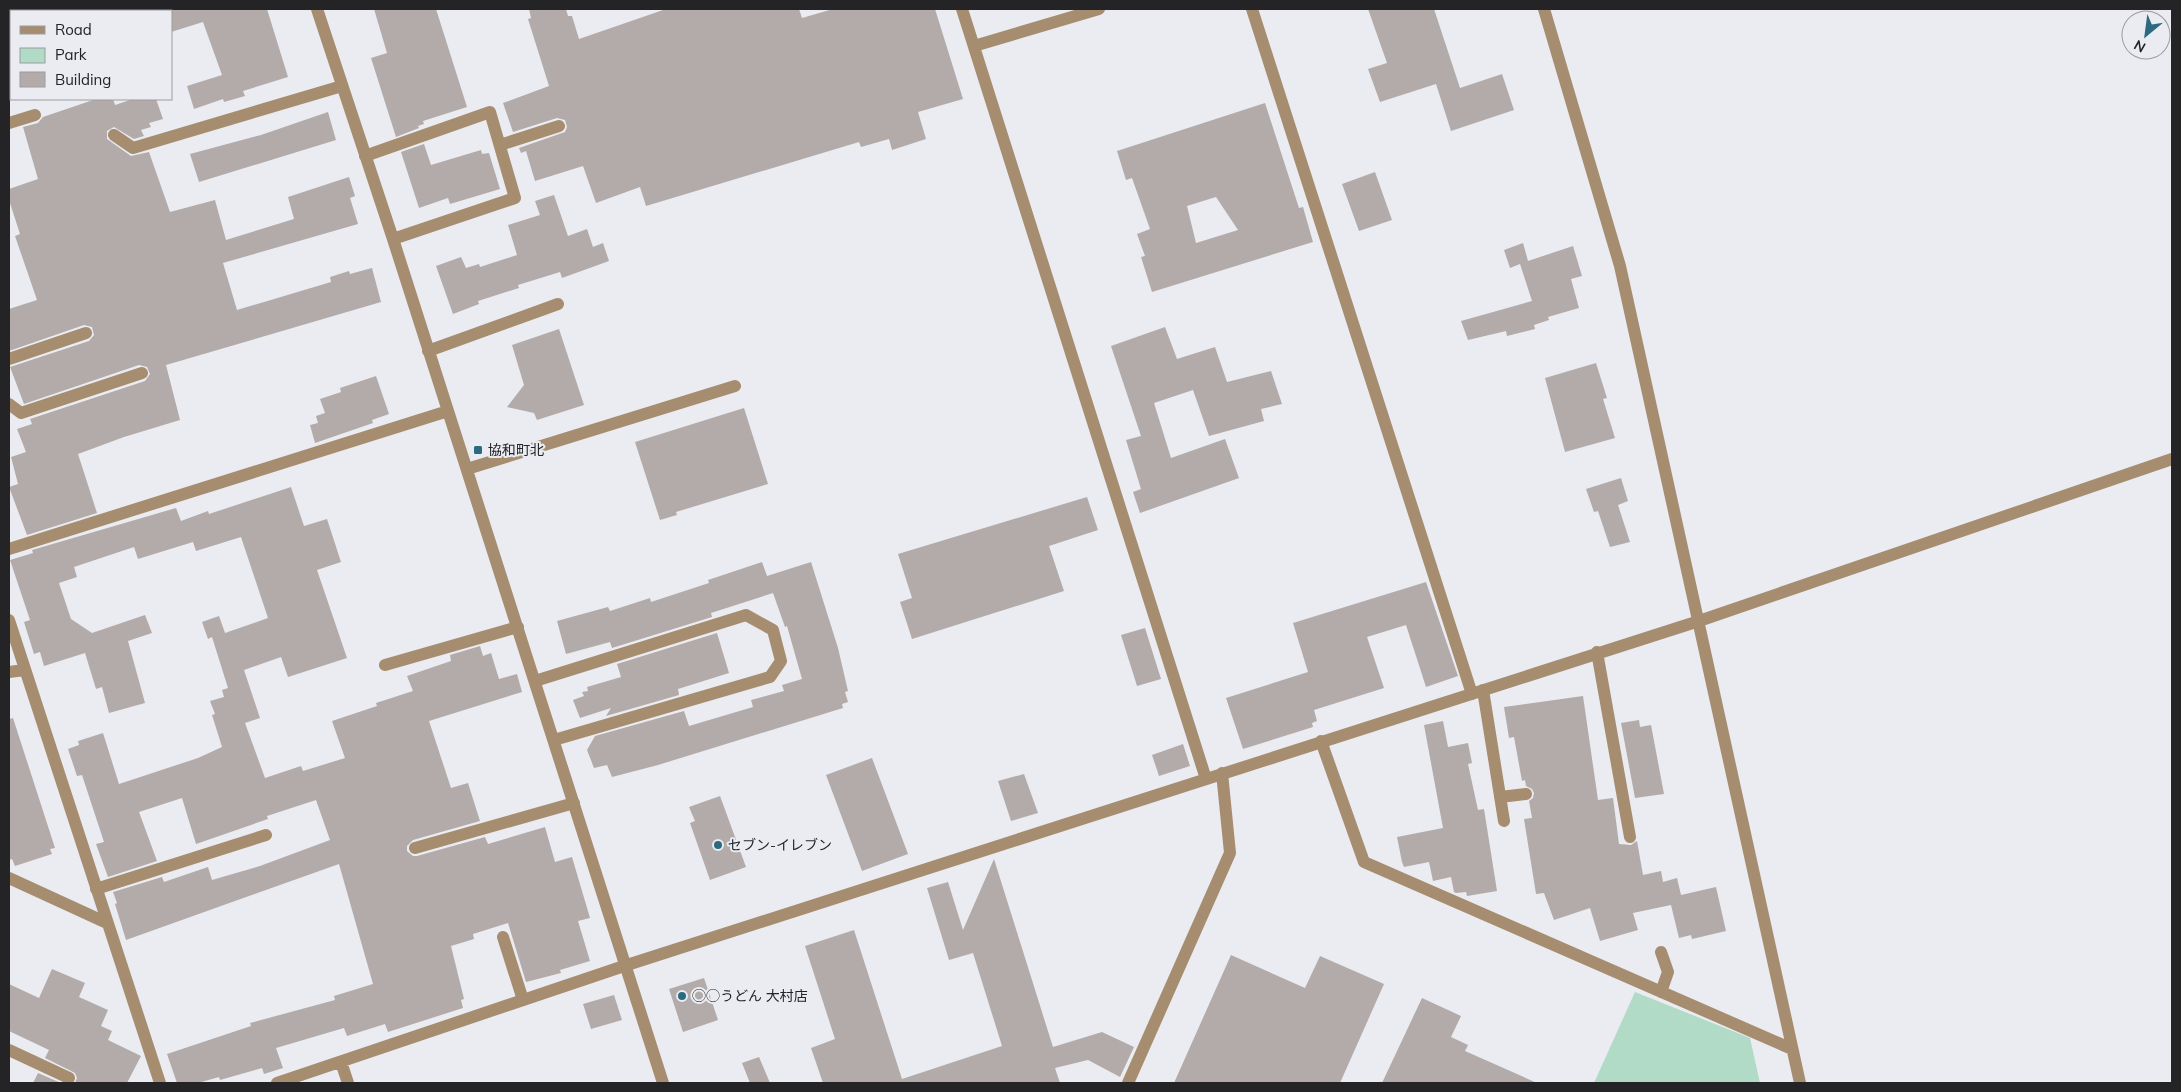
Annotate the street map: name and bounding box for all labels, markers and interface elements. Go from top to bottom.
legend [10,10,172,100]
north arrow [2121,10,2171,60]
text: Road [55,20,92,39]
text: N [2131,36,2149,57]
text: Park [55,45,87,64]
text: Building [55,70,111,89]
place label: 協和町北 [488,441,544,459]
marker: 協和町北 [472,444,484,456]
place label: セブン-イレブン [728,836,832,854]
marker: セブン-イレブン [712,839,724,851]
place label: ◯◯うどん 大村店 [692,987,808,1005]
marker: ◯◯うどん 大村店 [676,990,688,1002]

